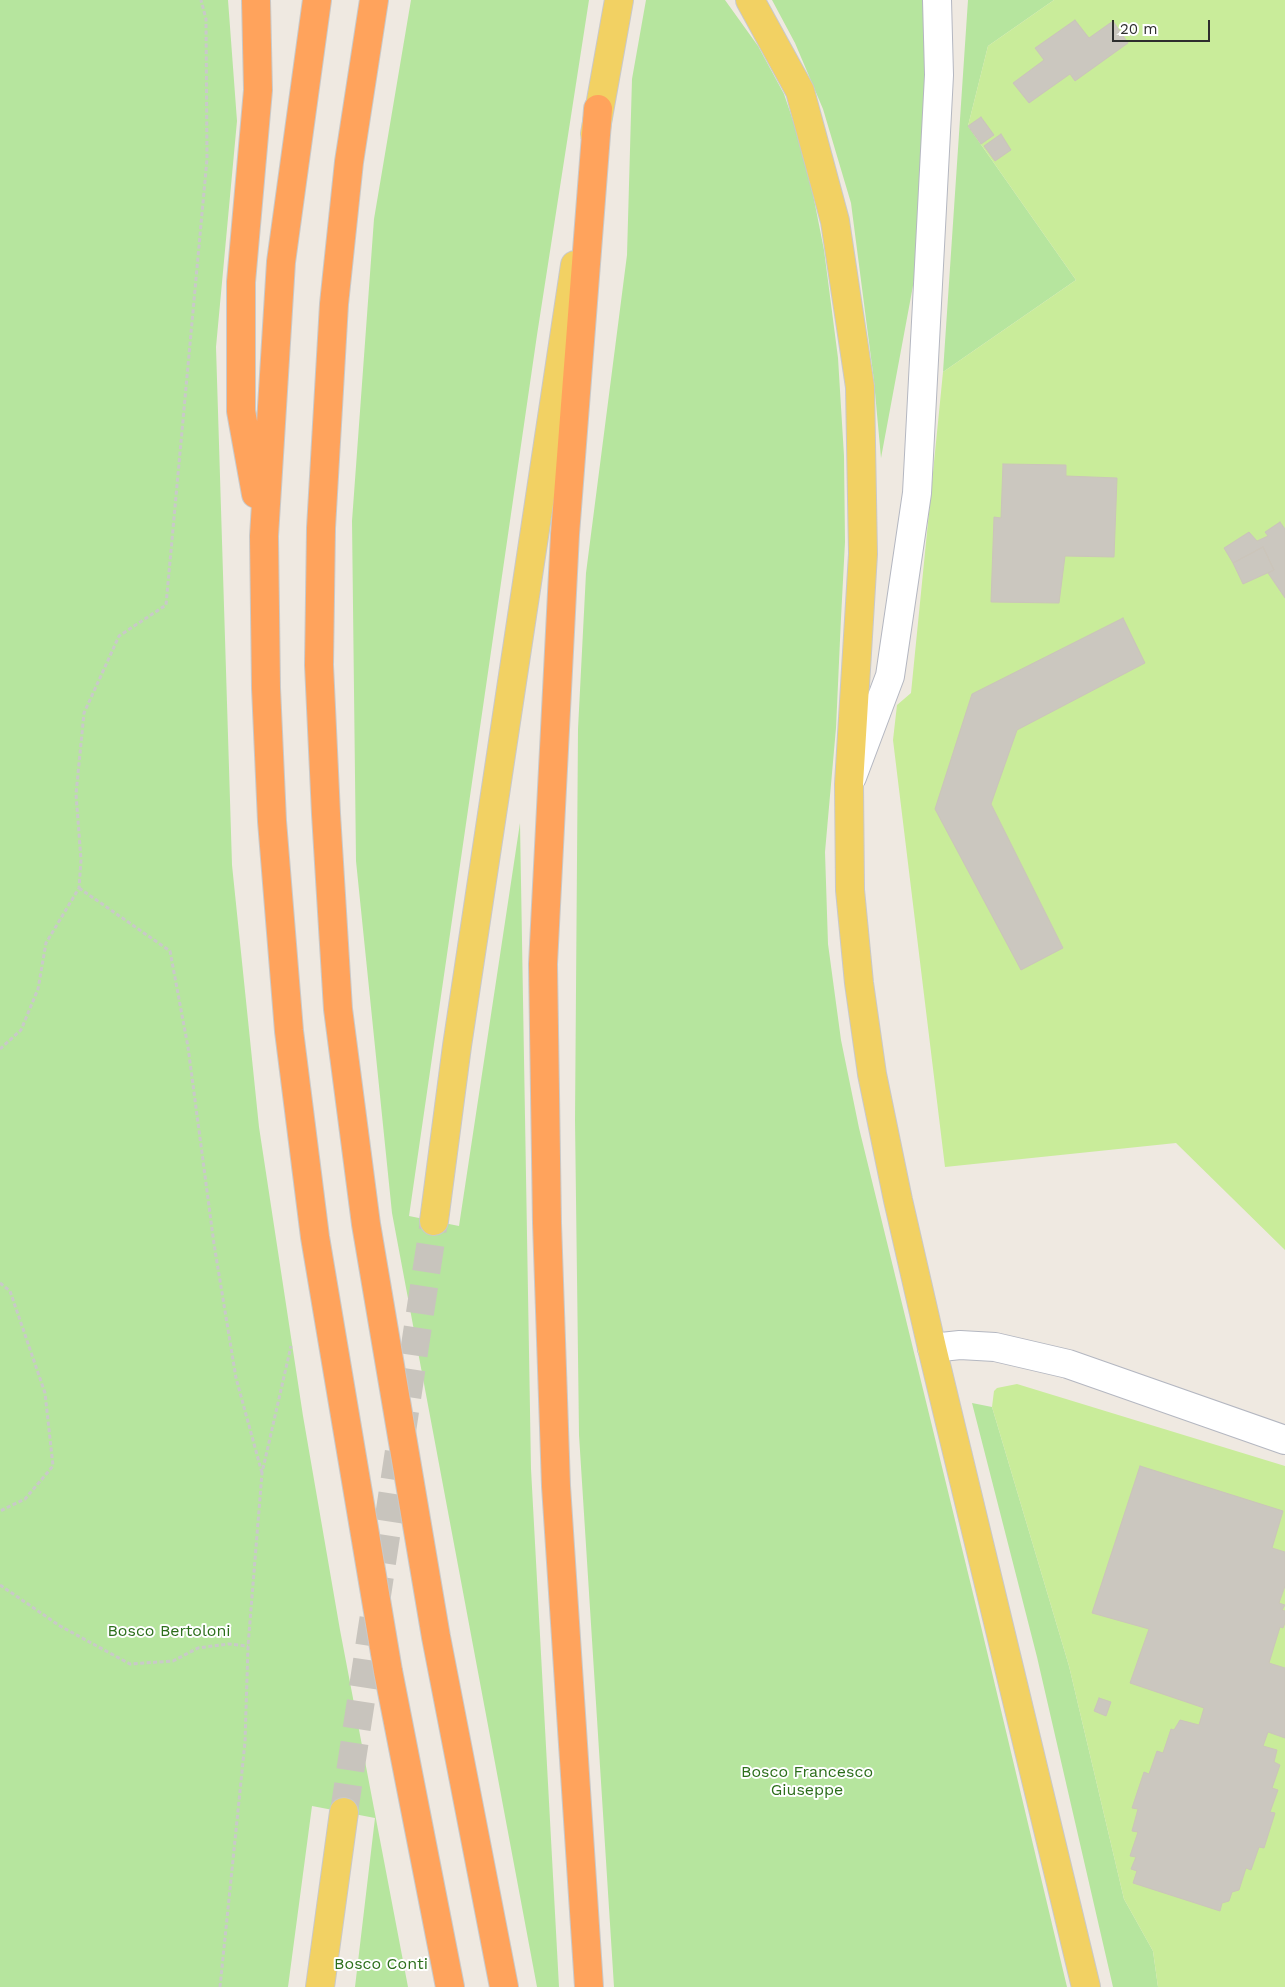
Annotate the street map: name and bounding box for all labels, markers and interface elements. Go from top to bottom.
scale bar [1115,10,1212,42]
text: 20 m [1120,20,1158,38]
park label: Bosco Bertoloni [107,1621,231,1641]
park label: Bosco Francesco Giuseppe [741,1762,873,1800]
park label: Bosco Conti [334,1954,428,1974]

